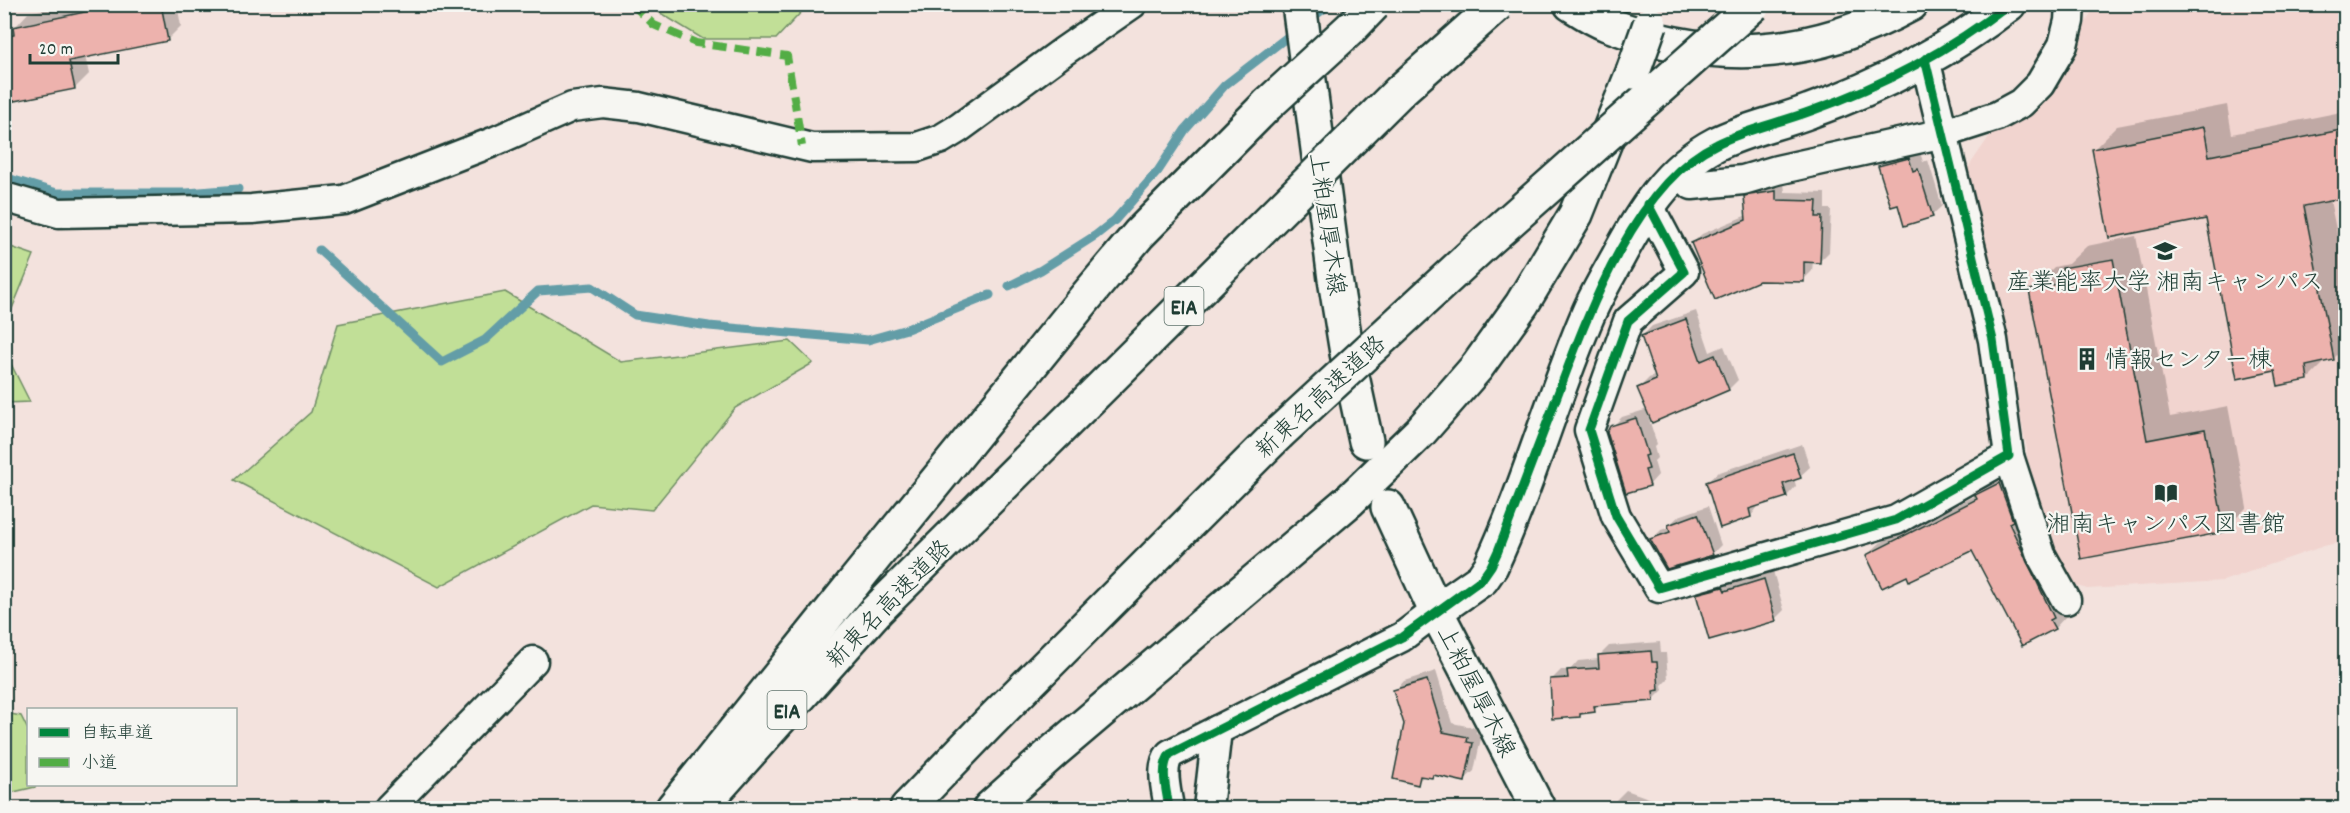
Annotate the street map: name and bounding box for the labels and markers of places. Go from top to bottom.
school or university icon: 産業能率大学 湘南キャンパス [2152,238,2178,264]
place label: 産業能率大学 湘南キャンパス [2007,267,2323,301]
place label: 情報センター棟 [2105,345,2272,379]
building icon: 情報センター棟 [2074,346,2100,372]
library icon: 湘南キャンパス図書館 [2153,480,2179,506]
place label: 湘南キャンパス図書館 [2046,509,2286,543]

